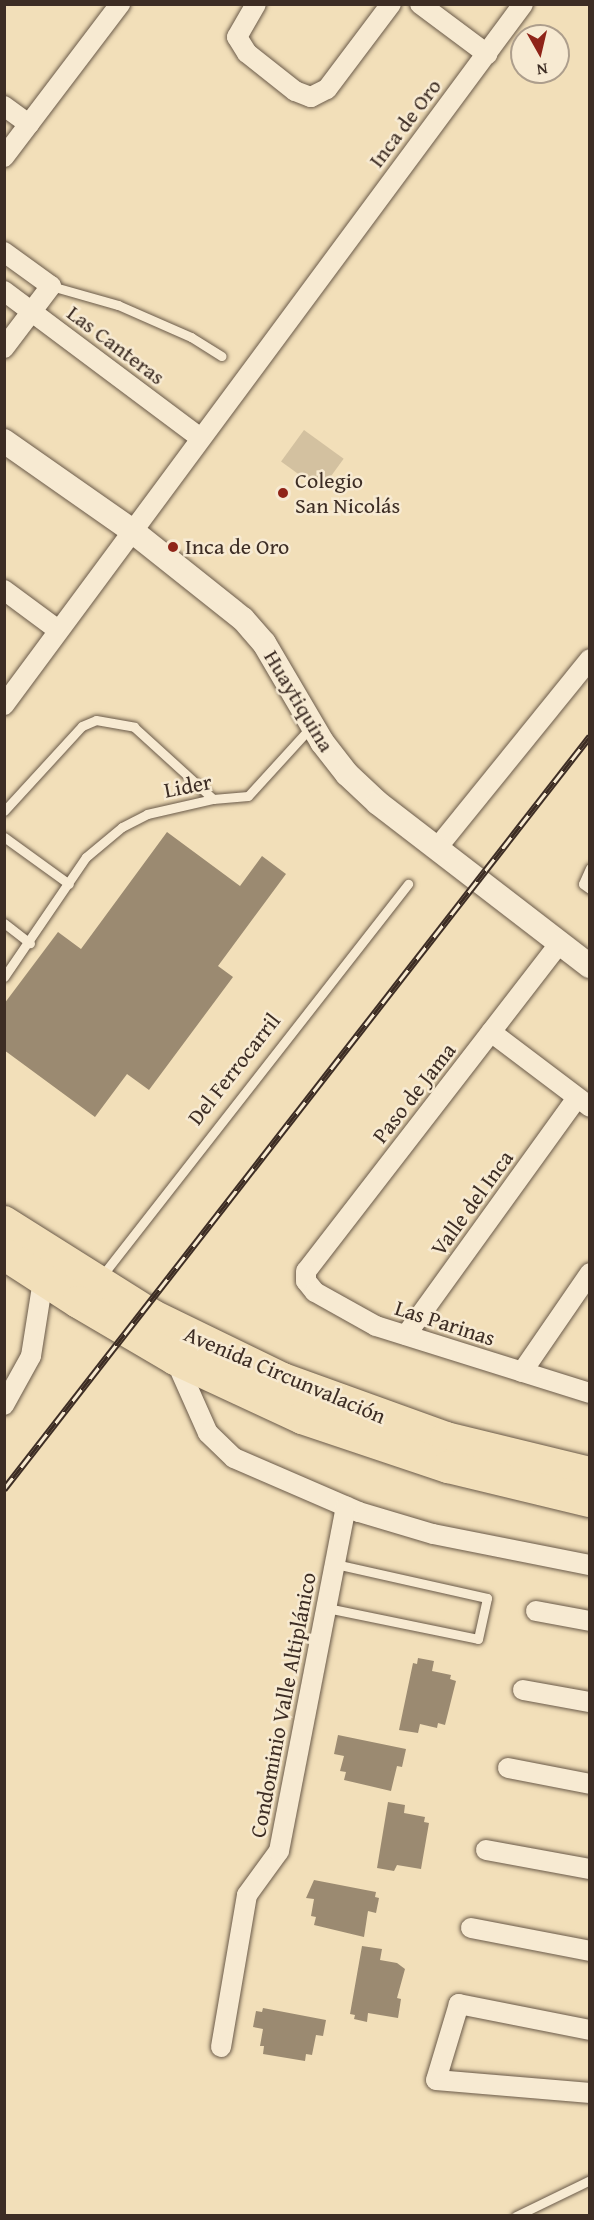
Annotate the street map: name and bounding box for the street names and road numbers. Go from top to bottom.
street label: Inca de Oro [363,73,447,173]
street label: Las Canteras [62,300,170,390]
street label: Huaytiquina [258,645,340,757]
street label: Lider [162,768,214,804]
street label: Del Ferrocarril [182,1008,286,1130]
street label: Paso de Jama [367,1038,461,1148]
street label: Valle del Inca [425,1145,519,1261]
street label: Las Parinas [392,1294,498,1352]
street label: Avenida Circunvalación [180,1321,390,1429]
street label: Condominio Valle Altiplánico [244,1570,322,1840]

